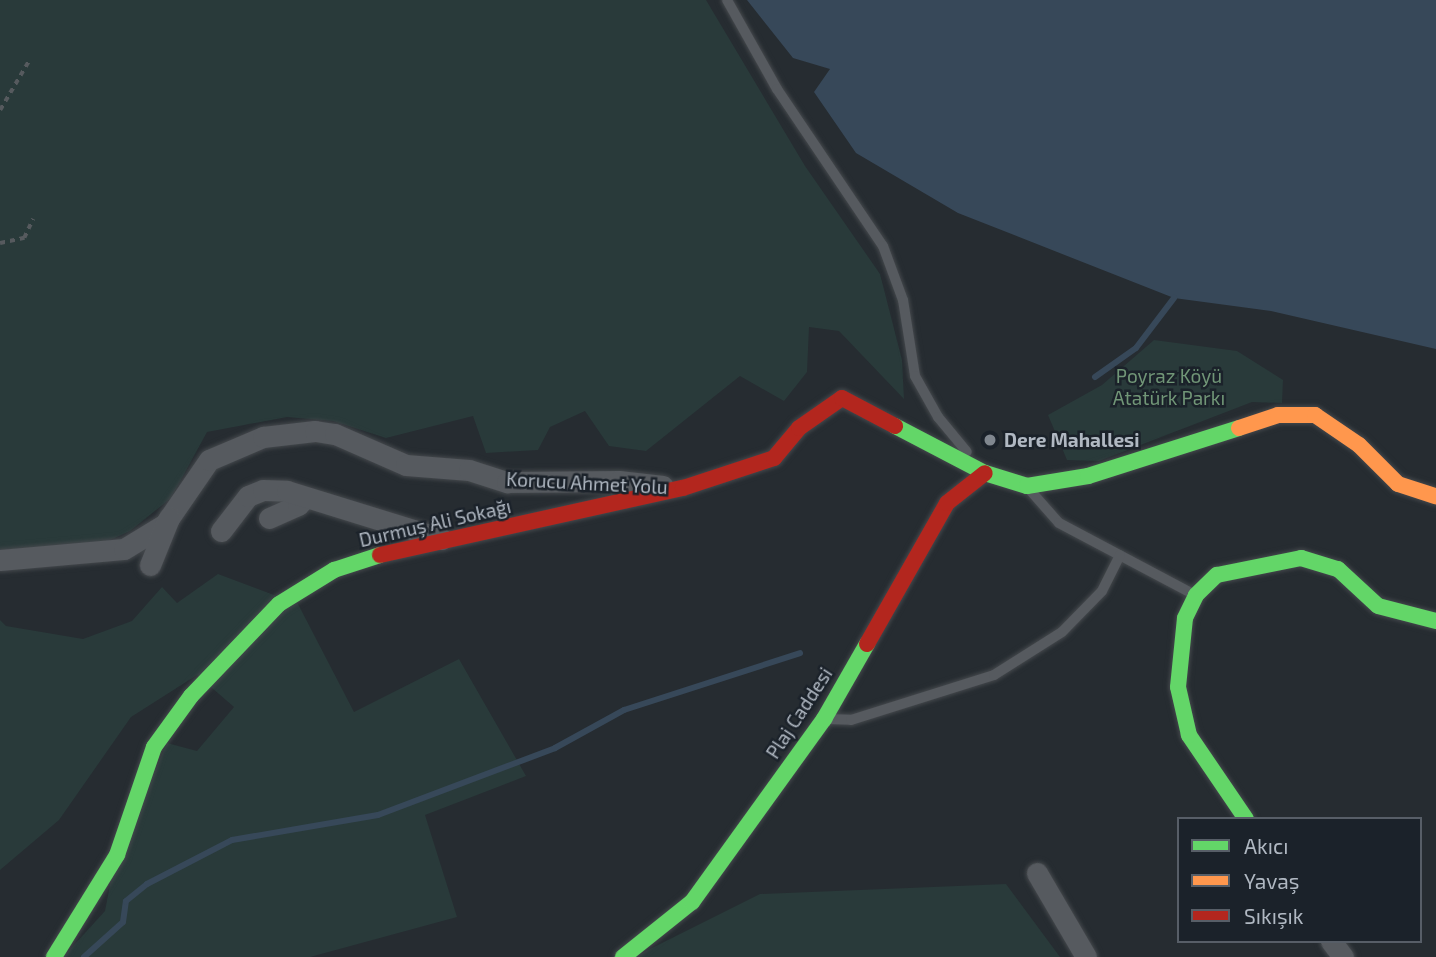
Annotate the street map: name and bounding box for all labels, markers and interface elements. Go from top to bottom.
park label: Poyraz Köyü Atatürk Parkı [1113,365,1225,409]
place label: Dere Mahallesi [1004,429,1139,451]
marker: Dere Mahallesi [982,432,998,448]
street label: Korucu Ahmet Yolu [505,467,669,499]
street label: Durmuş Ali Sokağı [357,494,513,552]
street label: Plaj Caddesi [761,663,837,763]
legend [1177,817,1422,943]
text: Akıcı [1244,833,1288,858]
text: Yavaş [1244,868,1300,893]
text: Sıkışık [1244,903,1304,928]

